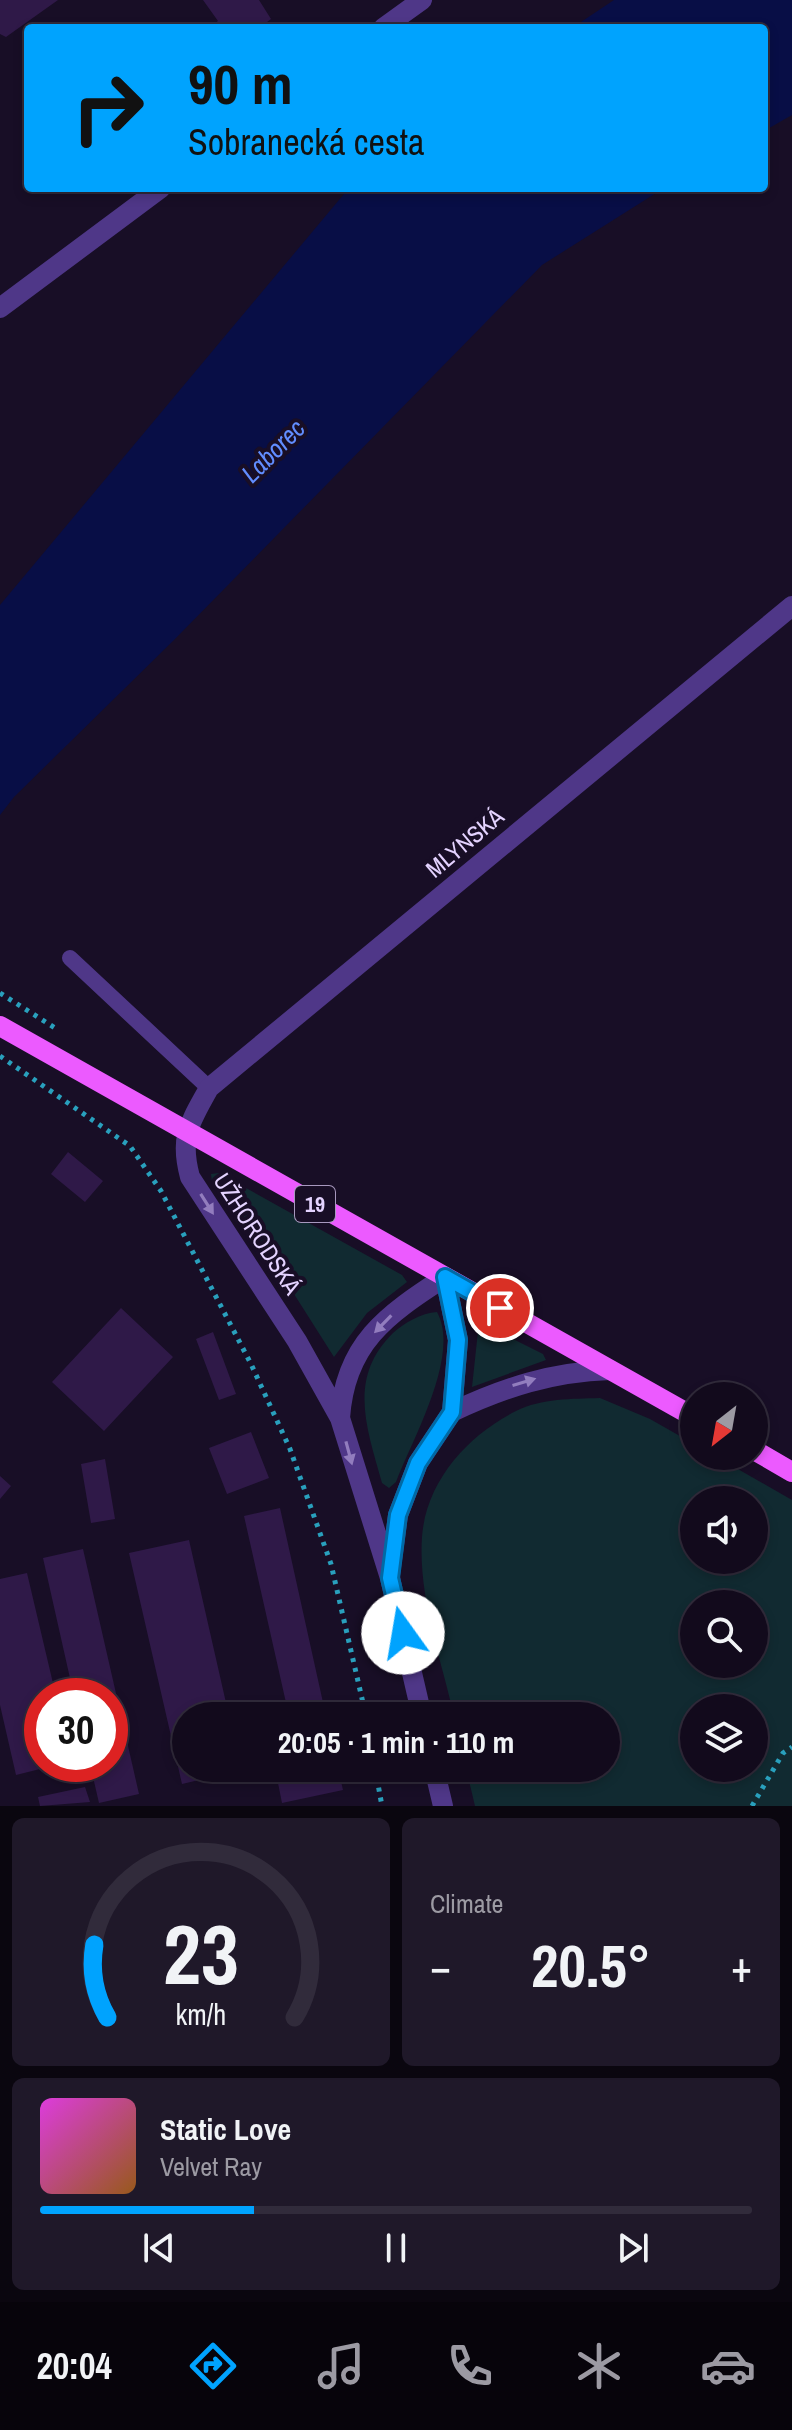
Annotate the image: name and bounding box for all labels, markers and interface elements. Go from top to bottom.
text: 90 m [188,46,293,121]
icon: right [56,56,160,160]
text: Sobranecká cesta [188,118,424,166]
water label: Laborec [233,411,312,490]
street label: MLYNSKÁ [419,800,511,884]
street label: UŽHORODSKÁ [207,1167,310,1301]
road number: 19 [295,1186,335,1222]
one-way arrow [199,1193,213,1215]
pin [466,1274,534,1342]
icon: arrive [478,1286,522,1330]
one-way arrow [375,1314,393,1333]
one-way arrow [512,1375,536,1388]
north arrow [680,1382,768,1470]
map controls [680,1382,768,1782]
one-way arrow [344,1440,356,1465]
button: sound [680,1486,768,1574]
button: search [680,1590,768,1678]
position arrow [361,1591,445,1675]
speed limit sign: 30 [24,1678,128,1782]
button: layers [680,1694,768,1782]
text: 20:05 · 1 min · 110 m [278,1722,514,1762]
text: Climate [430,1886,503,1921]
text: 23 [163,1898,239,2010]
text: 20.5° [531,1925,651,2006]
text: − [430,1936,451,1996]
text: + [731,1936,752,1996]
text: km/h [176,1995,226,2034]
text: Static Love [160,2109,291,2149]
text: Velvet Ray [160,2149,262,2184]
icon: previous [137,2226,181,2270]
icon: pause [374,2226,418,2270]
icon: next [611,2226,655,2270]
icon: directions [185,2338,241,2394]
icon: music [313,2338,369,2394]
icon: phone [442,2338,498,2394]
icon: climate [571,2338,627,2394]
icon: car [700,2338,756,2394]
text: 20:04 [36,2342,112,2390]

